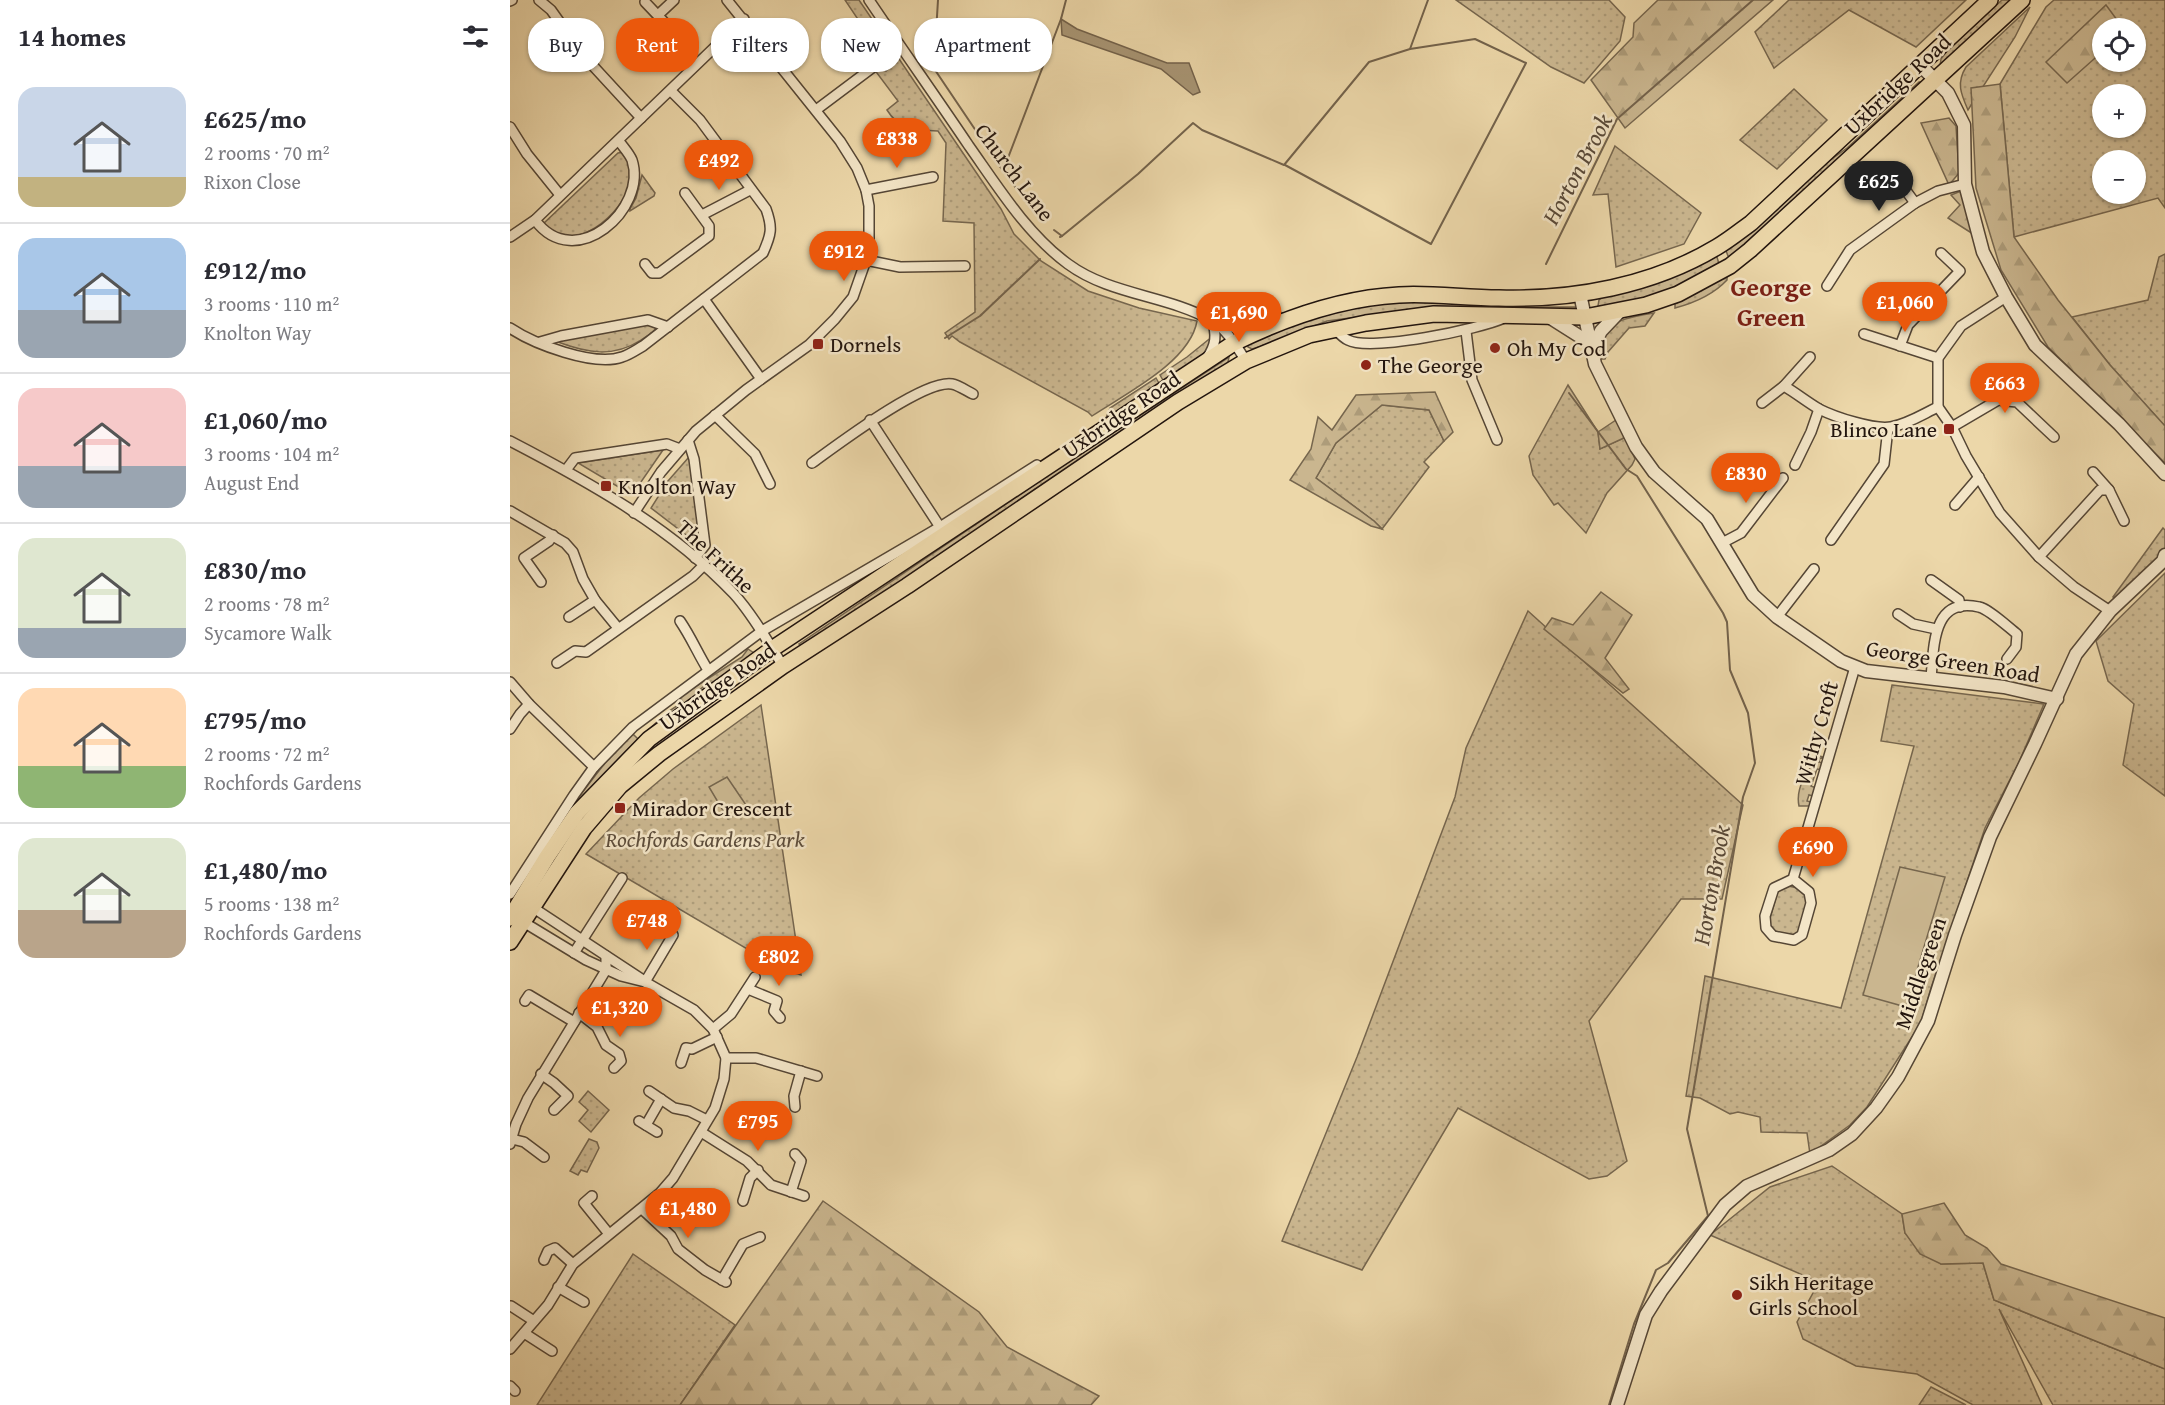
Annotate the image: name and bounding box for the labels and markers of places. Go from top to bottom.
pin: £838 [861,118,933,169]
pin: £492 [683,140,755,191]
pin: £625 [1843,161,1915,212]
pin: £912 [808,231,880,282]
pin: £1,060 [1856,282,1954,333]
pin: £1,690 [1190,292,1288,343]
place label: Dornels [830,328,901,360]
place label: Oh My Cod [1507,332,1607,364]
marker: Dornels [811,337,825,351]
marker: Oh My Cod [1488,341,1502,355]
place label: The George [1378,349,1483,381]
marker: The George [1359,358,1373,372]
pin: £663 [1969,363,2041,414]
place label: Blinco Lane [1830,413,1937,445]
marker: Blinco Lane [1942,422,1956,436]
pin: £830 [1710,453,1782,504]
place label: Knolton Way [618,470,736,502]
marker: Knolton Way [599,479,613,493]
place label: Mirador Crescent [632,792,793,824]
marker: Mirador Crescent [613,801,627,815]
pin: £690 [1777,827,1849,878]
pin: £748 [611,900,683,951]
pin: £802 [743,936,815,987]
pin: £1,320 [571,987,669,1038]
pin: £795 [722,1101,794,1152]
pin: £1,480 [639,1188,737,1239]
place label: Sikh Heritage Girls School [1749,1266,1874,1323]
marker: Sikh Heritage Girls School [1730,1288,1744,1302]

